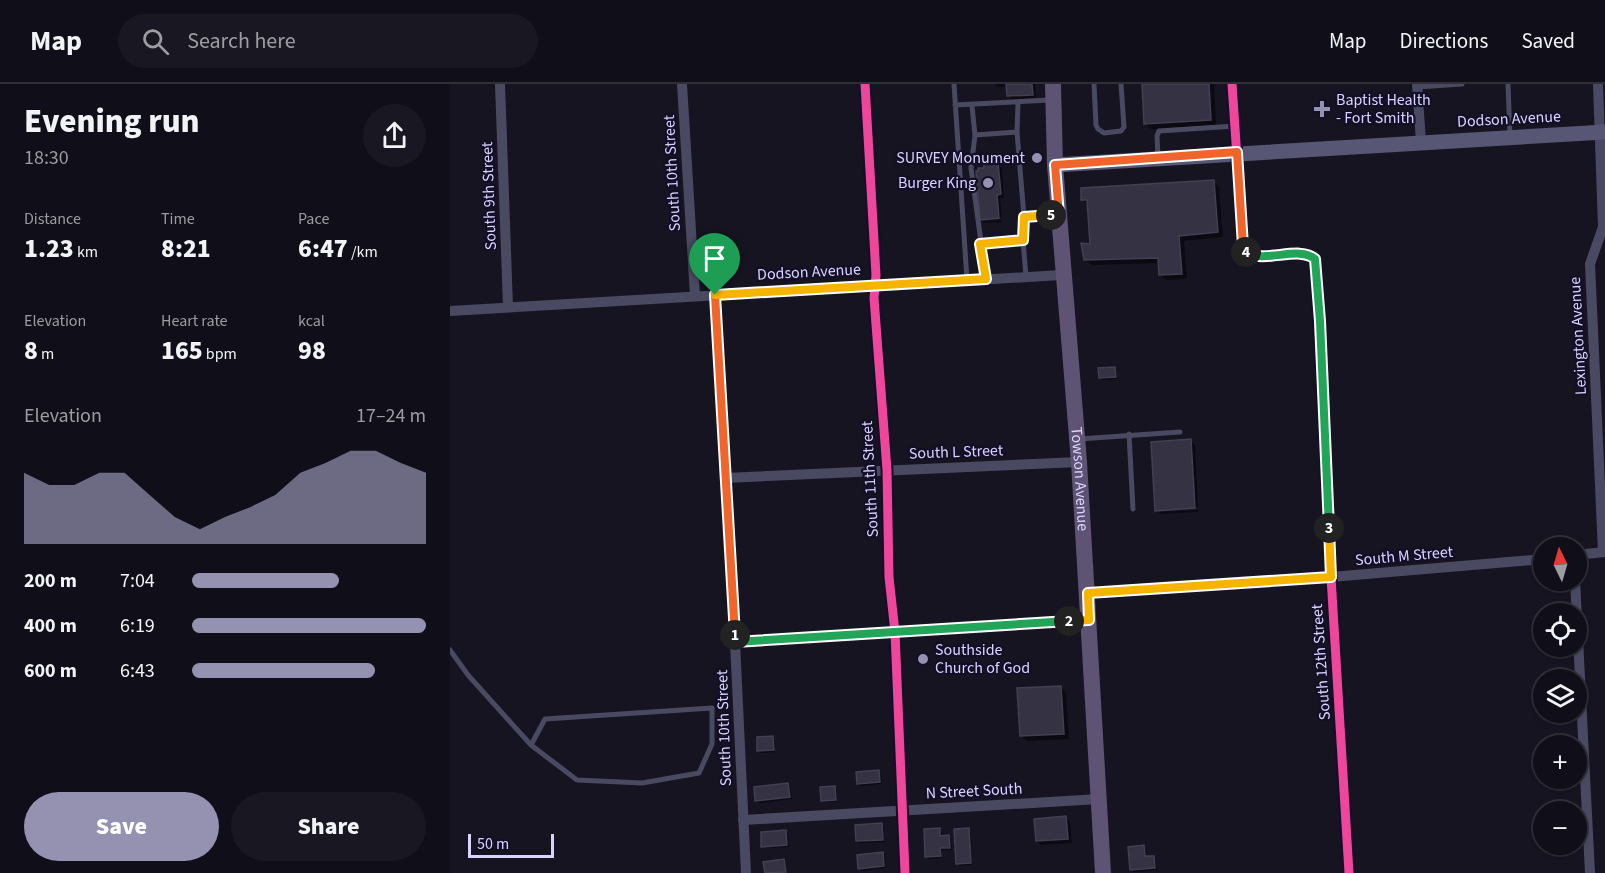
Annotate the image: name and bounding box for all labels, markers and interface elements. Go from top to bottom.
search box [118,14,538,68]
text: Map [30,21,82,61]
icon: search [139,25,172,58]
text: Search here [187,25,296,57]
text: Map [1329,26,1367,56]
text: Directions [1400,26,1488,56]
text: Saved [1521,26,1575,56]
place label: Baptist Health - Fort Smith [1336,89,1431,129]
text: Evening run [24,98,200,145]
marker: Baptist Health - Fort Smith [1313,100,1331,118]
button: share [363,104,426,167]
street label: Dodson Avenue [1456,105,1562,133]
street label: South 10th Street [658,114,686,232]
street label: South 9th Street [476,141,502,251]
text: 18:30 [24,144,69,172]
place label: SURVEY Monument [896,147,1026,169]
marker: SURVEY Monument [1030,151,1044,165]
place label: Burger King [898,172,976,194]
marker: Burger King [981,176,995,190]
pin: 5 [1036,200,1066,230]
text: 5 [1047,204,1055,226]
text: Distance [24,208,81,230]
text: Time [161,208,195,230]
text: Pace [298,208,329,230]
text: 1.23 [24,230,74,267]
text: 8:21 [161,230,211,267]
text: 6:47 [298,230,348,267]
pin [689,233,740,295]
pin: 4 [1231,237,1261,267]
text: km [74,241,98,263]
text: /km [348,241,378,263]
text: 4 [1242,241,1250,263]
icon: arrive [698,242,731,275]
street label: Dodson Avenue [756,258,862,286]
street label: Lexington Avenue [1564,276,1592,396]
text: Elevation [24,310,86,332]
text: Heart rate [161,310,228,332]
text: kcal [298,310,325,332]
text: 8 [24,332,38,369]
text: 165 [161,332,203,369]
text: 98 [298,332,326,369]
text: m [38,343,54,365]
text: bpm [203,343,237,365]
text: Elevation [24,402,102,430]
text: 17–24 m [356,402,426,430]
street label: South 11th Street [856,420,884,538]
street label: Towson Avenue [1065,426,1094,532]
street label: South L Street [908,439,1004,465]
pin: 3 [1314,513,1344,543]
text: 3 [1325,517,1333,539]
north arrow [1533,537,1587,591]
map controls [1533,537,1587,855]
street label: South M Street [1354,541,1454,571]
text: 200 m [24,567,77,595]
text: 7:04 [120,567,155,595]
street label: South 12th Street [1306,603,1336,721]
button: locate [1533,603,1587,657]
pin: 2 [1054,606,1084,636]
text: 2 [1065,610,1073,632]
text: 400 m [24,612,77,640]
text: 6:19 [120,612,155,640]
pin: 1 [720,620,750,650]
text: 1 [731,624,739,646]
place label: Southside Church of God [935,639,1030,679]
marker: Southside Church of God [916,652,930,666]
text: 600 m [24,657,77,685]
text: 6:43 [120,657,155,685]
street label: South 10th Street [711,669,737,787]
button: layers [1533,669,1587,723]
button: + [1533,735,1587,789]
street label: N Street South [925,777,1023,805]
button: Save [24,792,219,861]
button: Share [231,792,426,861]
button: − [1533,801,1587,855]
scale bar [468,831,554,858]
text: 50 m [477,833,509,855]

